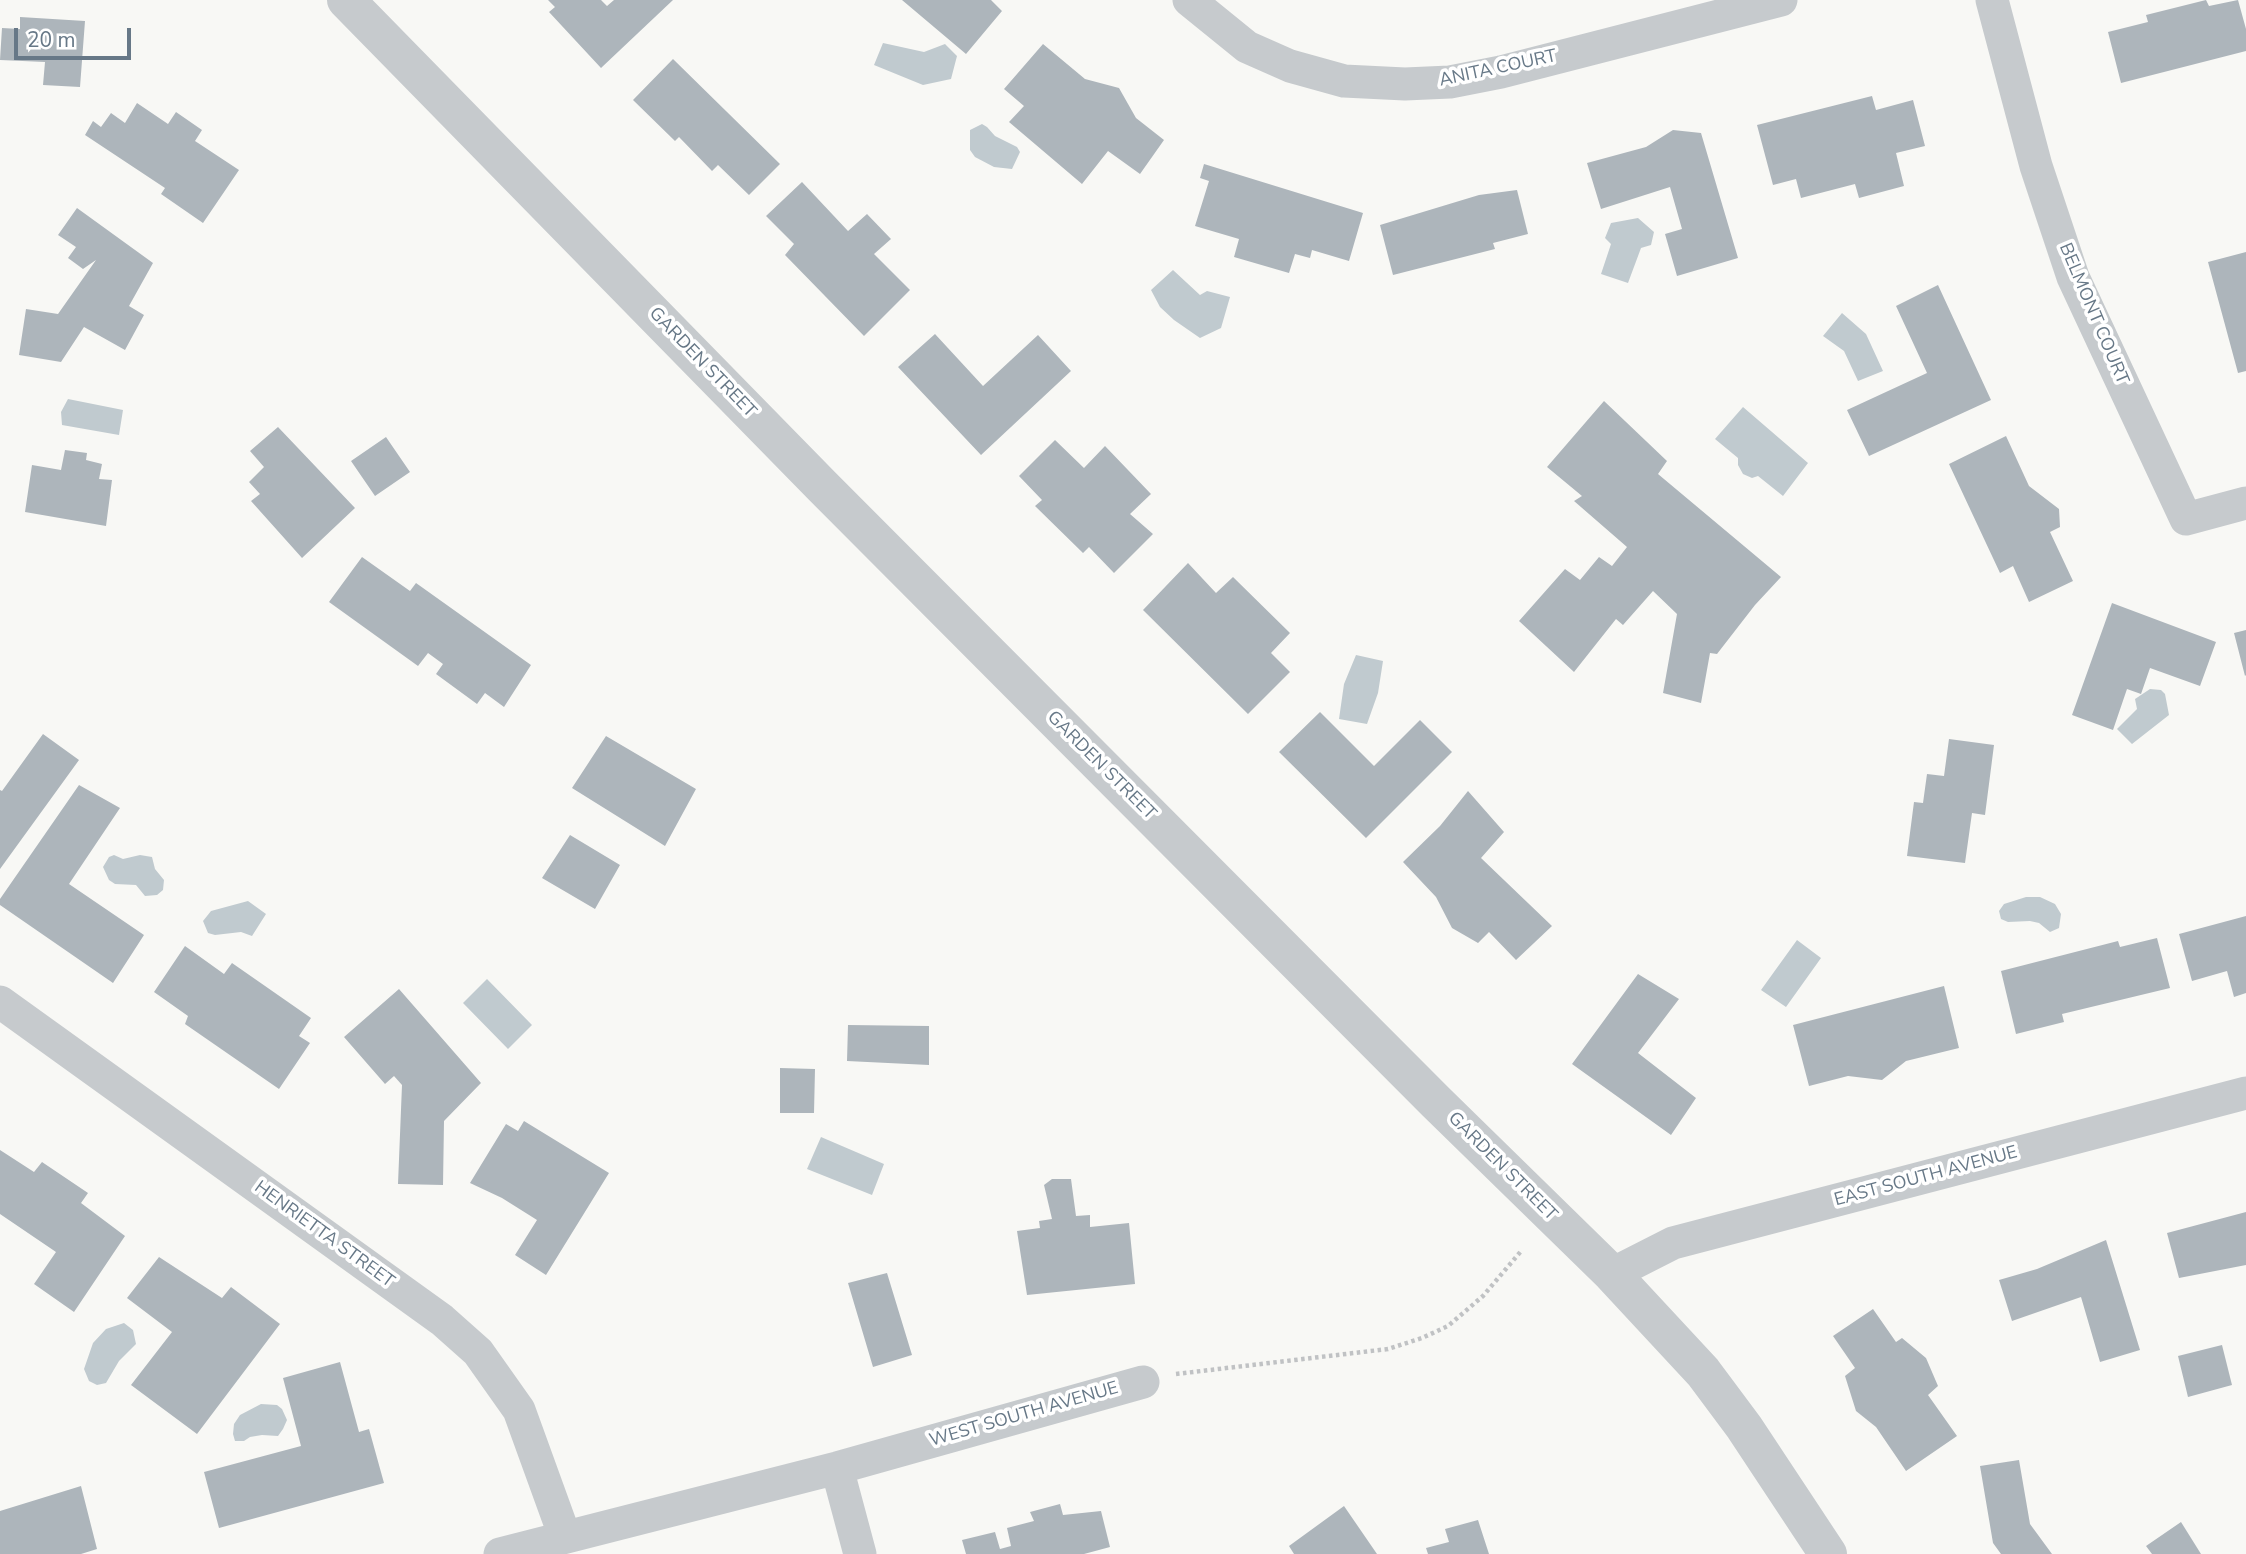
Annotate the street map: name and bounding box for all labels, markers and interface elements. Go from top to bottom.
scale bar [18,14,135,58]
text: 20 m [27,26,76,54]
street label: ANITA COURT [1437,46,1559,92]
street label: BELMONT COURT [2053,240,2133,388]
street label: GARDEN STREET [644,303,760,423]
street label: GARDEN STREET [1042,707,1160,825]
street label: GARDEN STREET [1443,1108,1561,1226]
street label: EAST SOUTH AVENUE [1832,1142,2020,1212]
street label: HENRIETTA STREET [250,1177,398,1293]
street label: WEST SOUTH AVENUE [927,1378,1121,1452]

